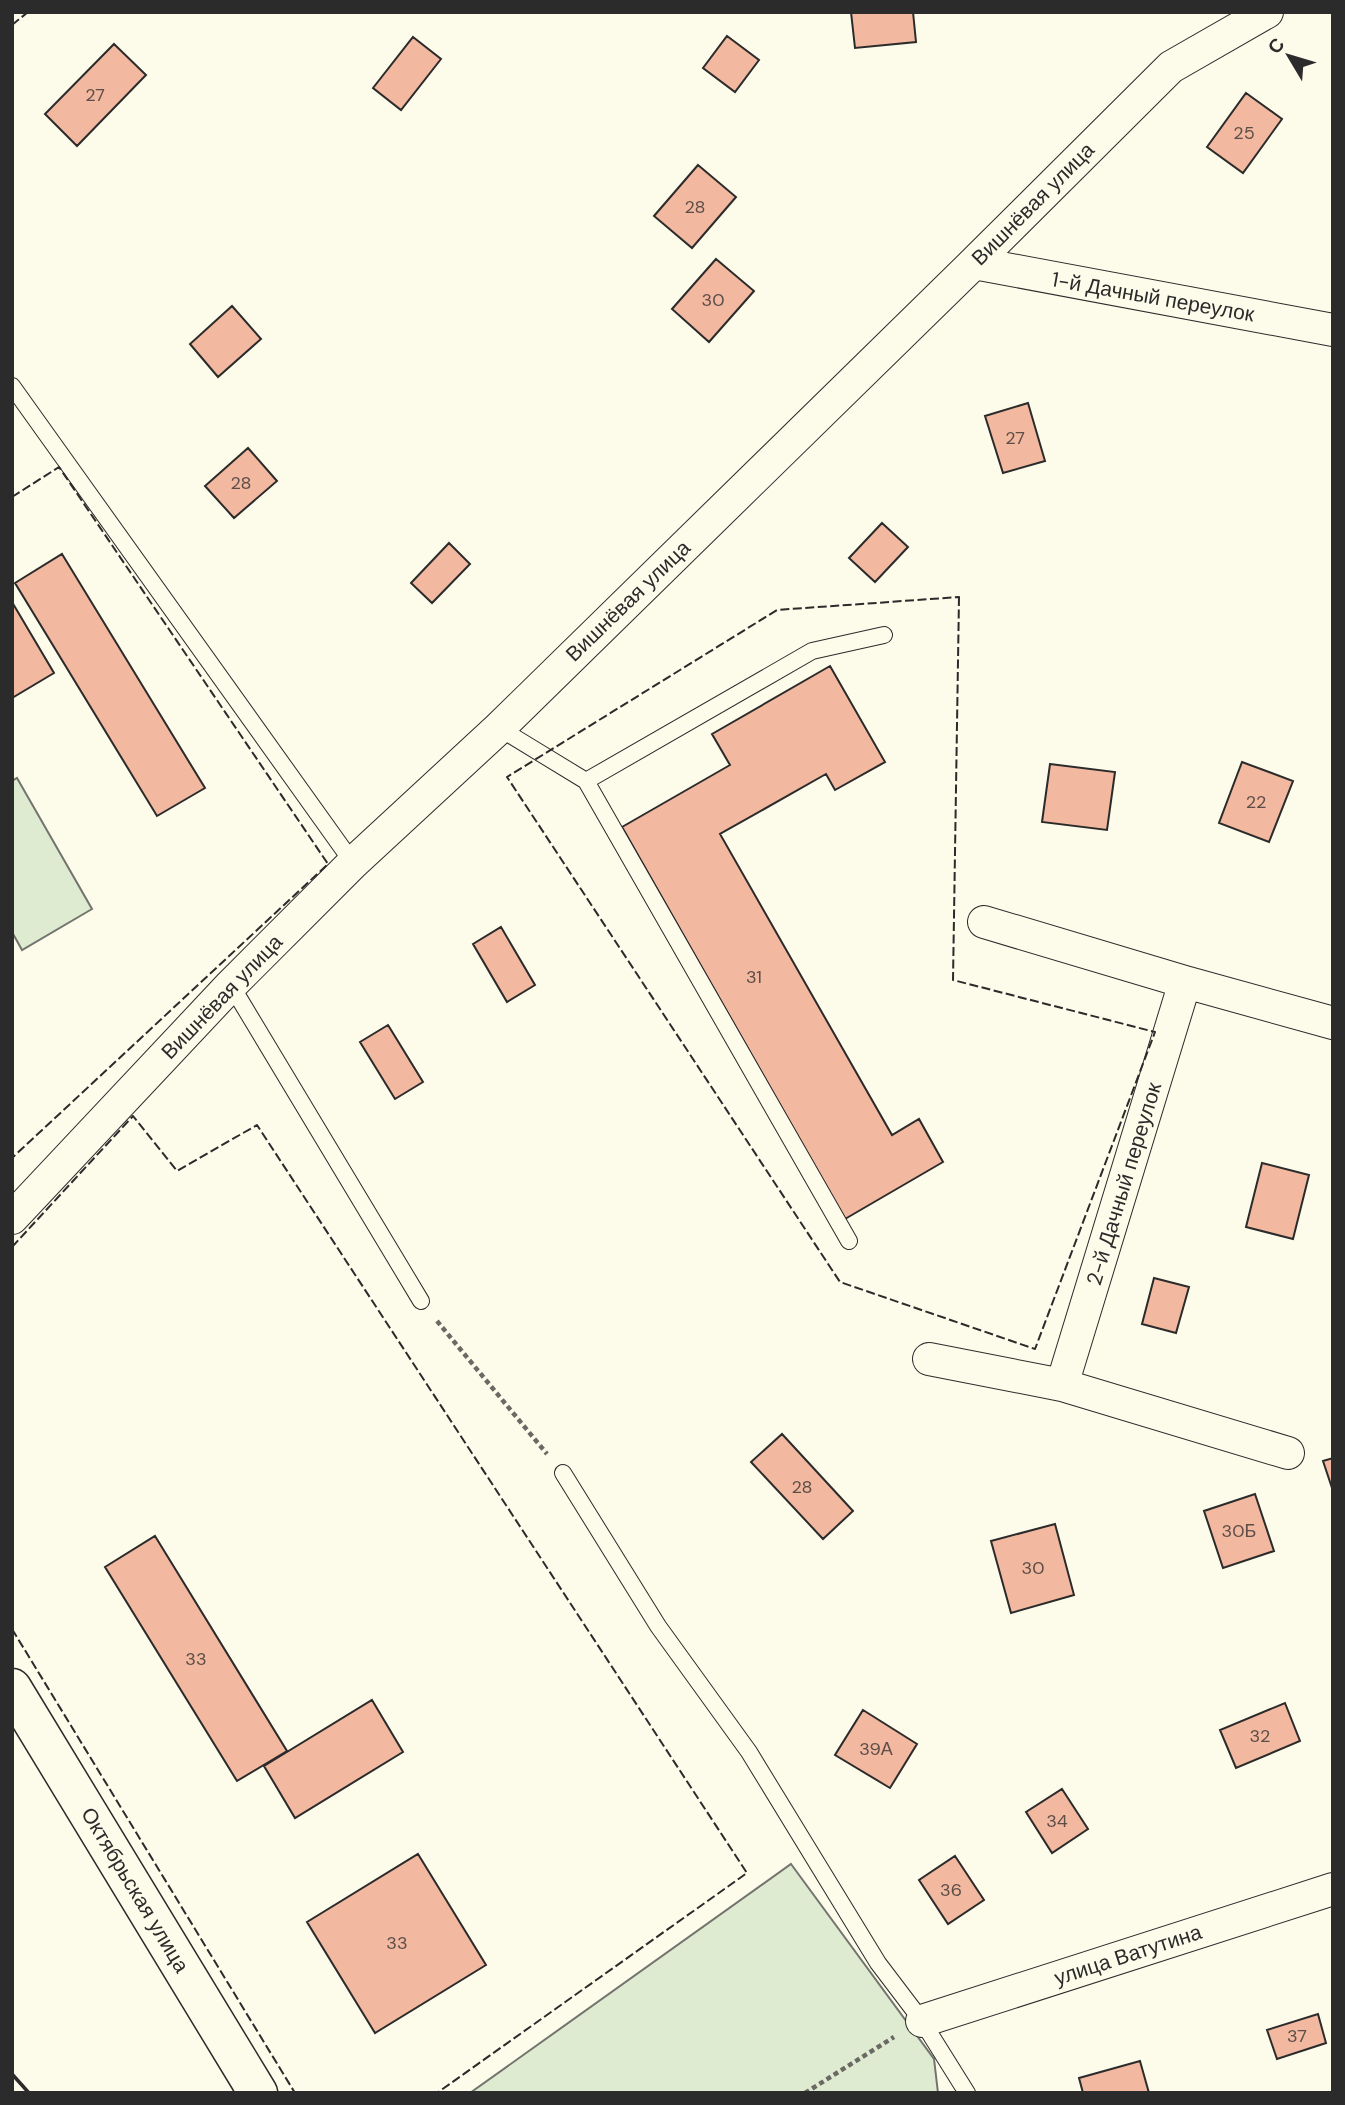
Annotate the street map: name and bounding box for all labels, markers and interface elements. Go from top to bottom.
north arrow [1254,21,1324,91]
text: С [1262,33,1290,59]
house number: 27 [85,83,105,107]
house number: 25 [1233,121,1255,145]
street label: Вишнёвая улица [965,136,1101,272]
house number: 28 [684,195,706,219]
street label: 1-й Дачный переулок [1050,265,1257,329]
house number: 30 [702,288,724,312]
house number: 27 [1005,426,1025,450]
house number: 28 [230,471,252,495]
street label: Вишнёвая улица [560,534,697,668]
house number: 22 [1246,790,1266,814]
street label: Вишнёвая улица [155,928,289,1065]
house number: 31 [746,965,762,989]
street label: 2-й Дачный переулок [1080,1078,1168,1289]
house number: 28 [791,1475,813,1499]
house number: 30Б [1222,1519,1256,1543]
house number: 30 [1022,1556,1044,1580]
house number: 33 [185,1647,207,1671]
house number: 32 [1249,1724,1271,1748]
house number: 39А [859,1737,893,1761]
street label: Октябрьская улица [75,1802,196,1978]
house number: 34 [1046,1809,1068,1833]
house number: 36 [940,1878,962,1902]
street label: улица Ватутина [1051,1918,1206,1992]
house number: 33 [386,1931,408,1955]
house number: 37 [1287,2024,1307,2048]

